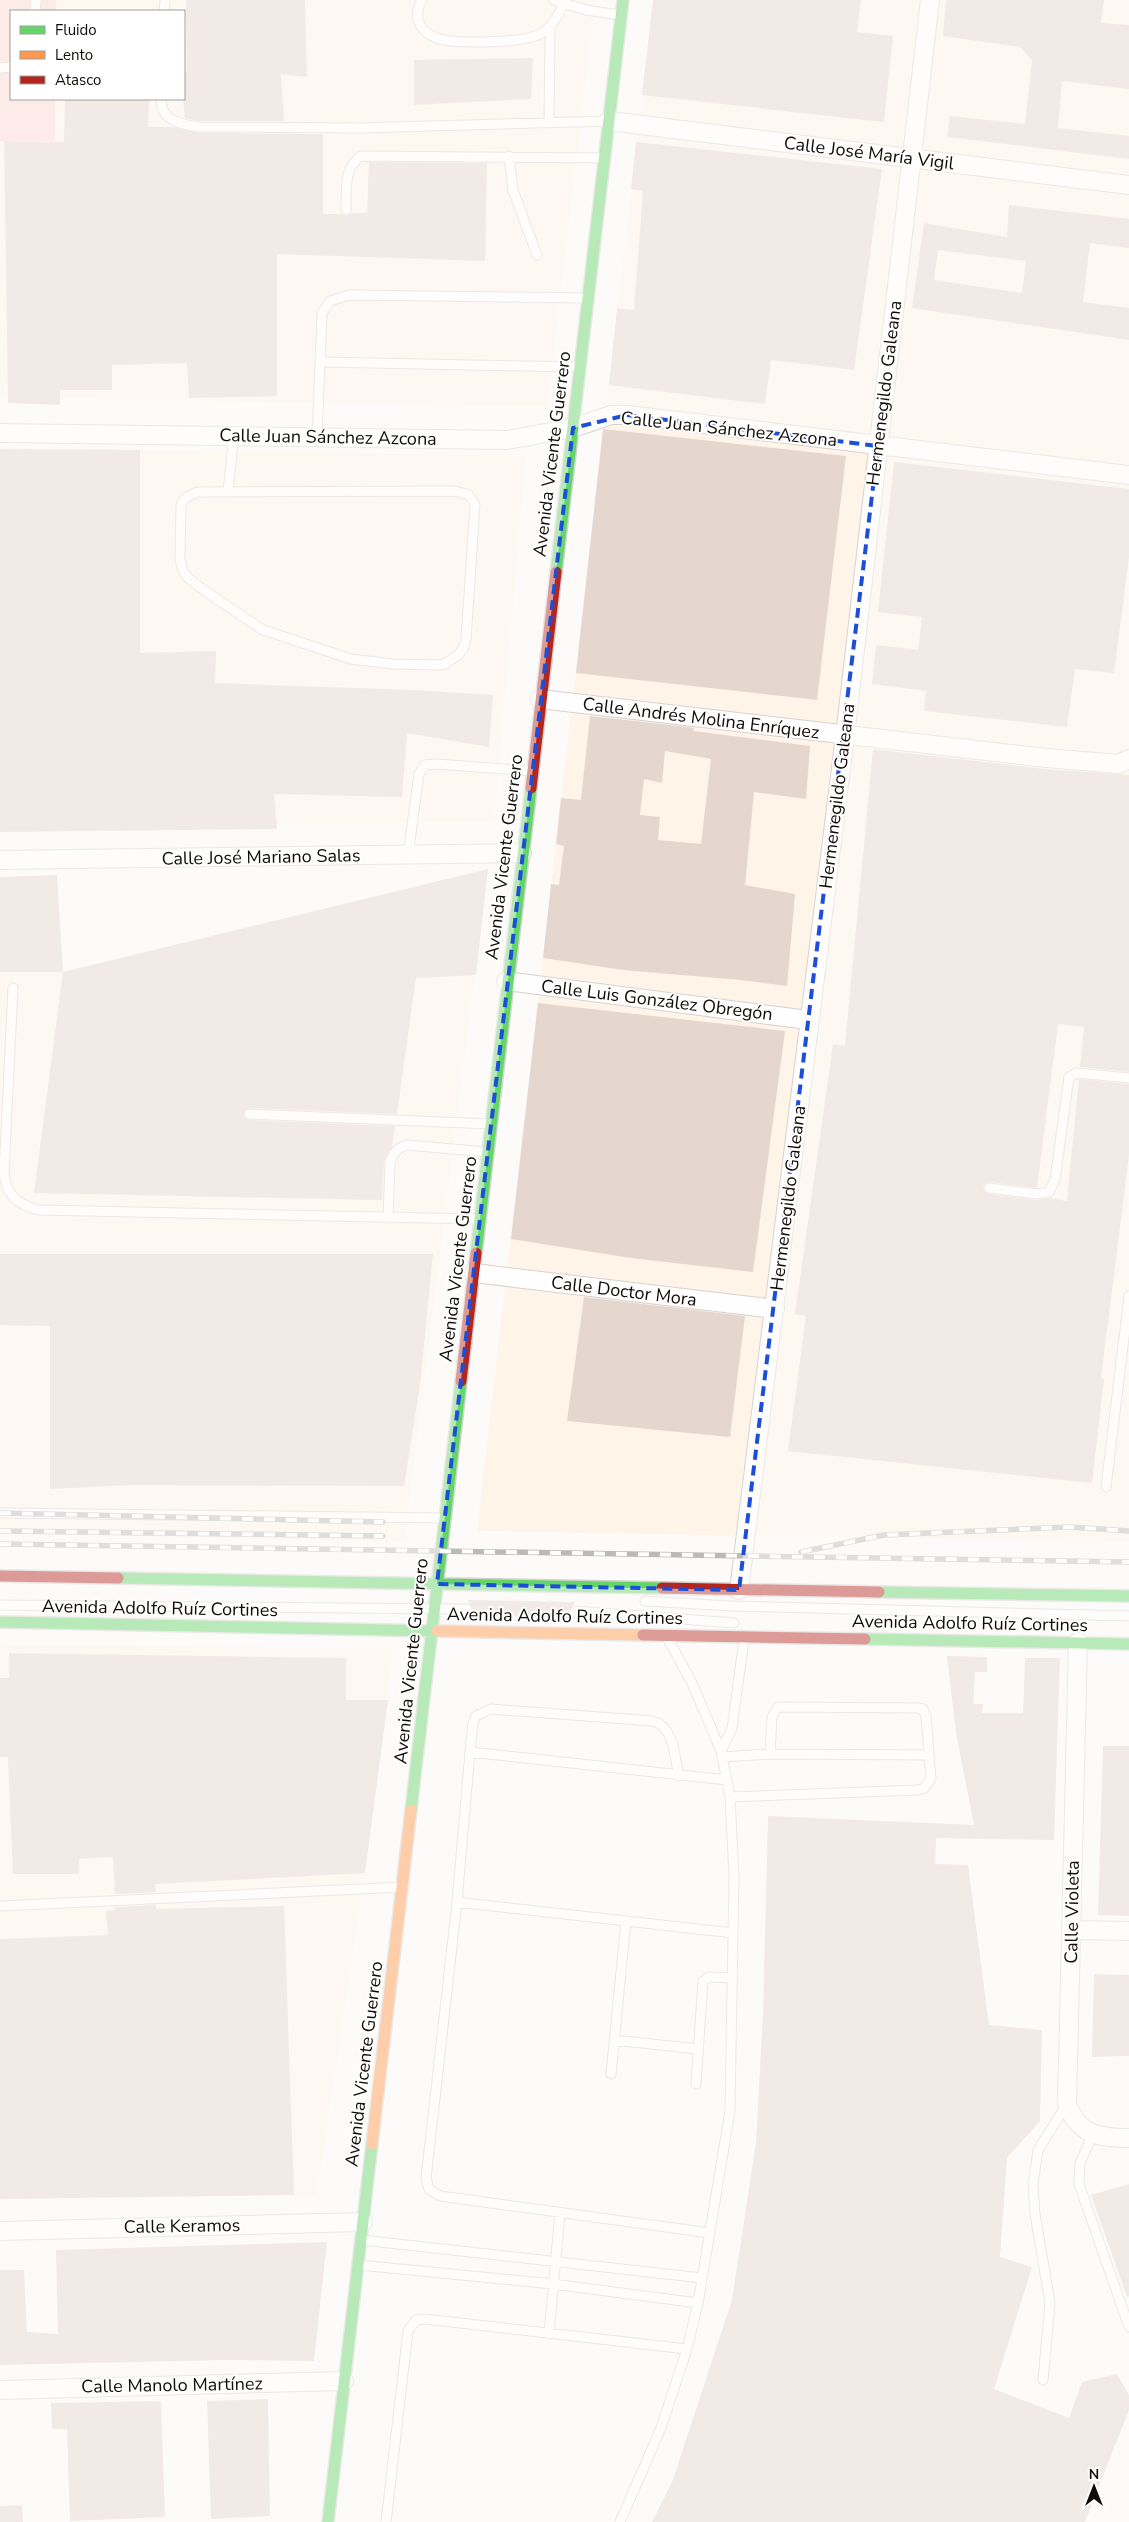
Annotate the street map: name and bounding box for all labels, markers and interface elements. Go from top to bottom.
legend [10,10,185,100]
text: Fluido [55,20,97,40]
text: Lento [55,45,93,65]
text: Atasco [55,70,101,90]
street label: Calle José María Vigil [783,131,956,175]
street label: Hermenegildo Galeana [861,299,907,487]
street label: Avenida Vicente Guerrero [527,350,577,558]
street label: Calle Juan Sánchez Azcona [620,406,838,452]
street label: Calle Juan Sánchez Azcona [219,423,437,451]
street label: Calle Andrés Molina Enríquez [581,692,821,744]
street label: Hermenegildo Galeana [814,702,860,890]
street label: Avenida Vicente Guerrero [479,753,529,961]
street label: Calle José Mariano Salas [161,843,361,871]
street label: Calle Luis González Obregón [540,974,774,1026]
street label: Hermenegildo Galeana [765,1104,811,1292]
street label: Avenida Vicente Guerrero [433,1155,483,1363]
street label: Calle Doctor Mora [550,1270,698,1312]
street label: Avenida Vicente Guerrero [388,1557,434,1765]
street label: Avenida Adolfo Ruíz Cortines [42,1594,278,1622]
street label: Avenida Adolfo Ruíz Cortines [447,1602,683,1630]
street label: Avenida Adolfo Ruíz Cortines [852,1609,1088,1637]
street label: Calle Violeta [1059,1860,1085,1964]
street label: Avenida Vicente Guerrero [339,1960,389,2168]
street label: Calle Keramos [123,2213,241,2239]
street label: Calle Manolo Martínez [81,2371,263,2399]
north arrow [1069,2462,1119,2512]
text: N [1089,2465,1099,2484]

